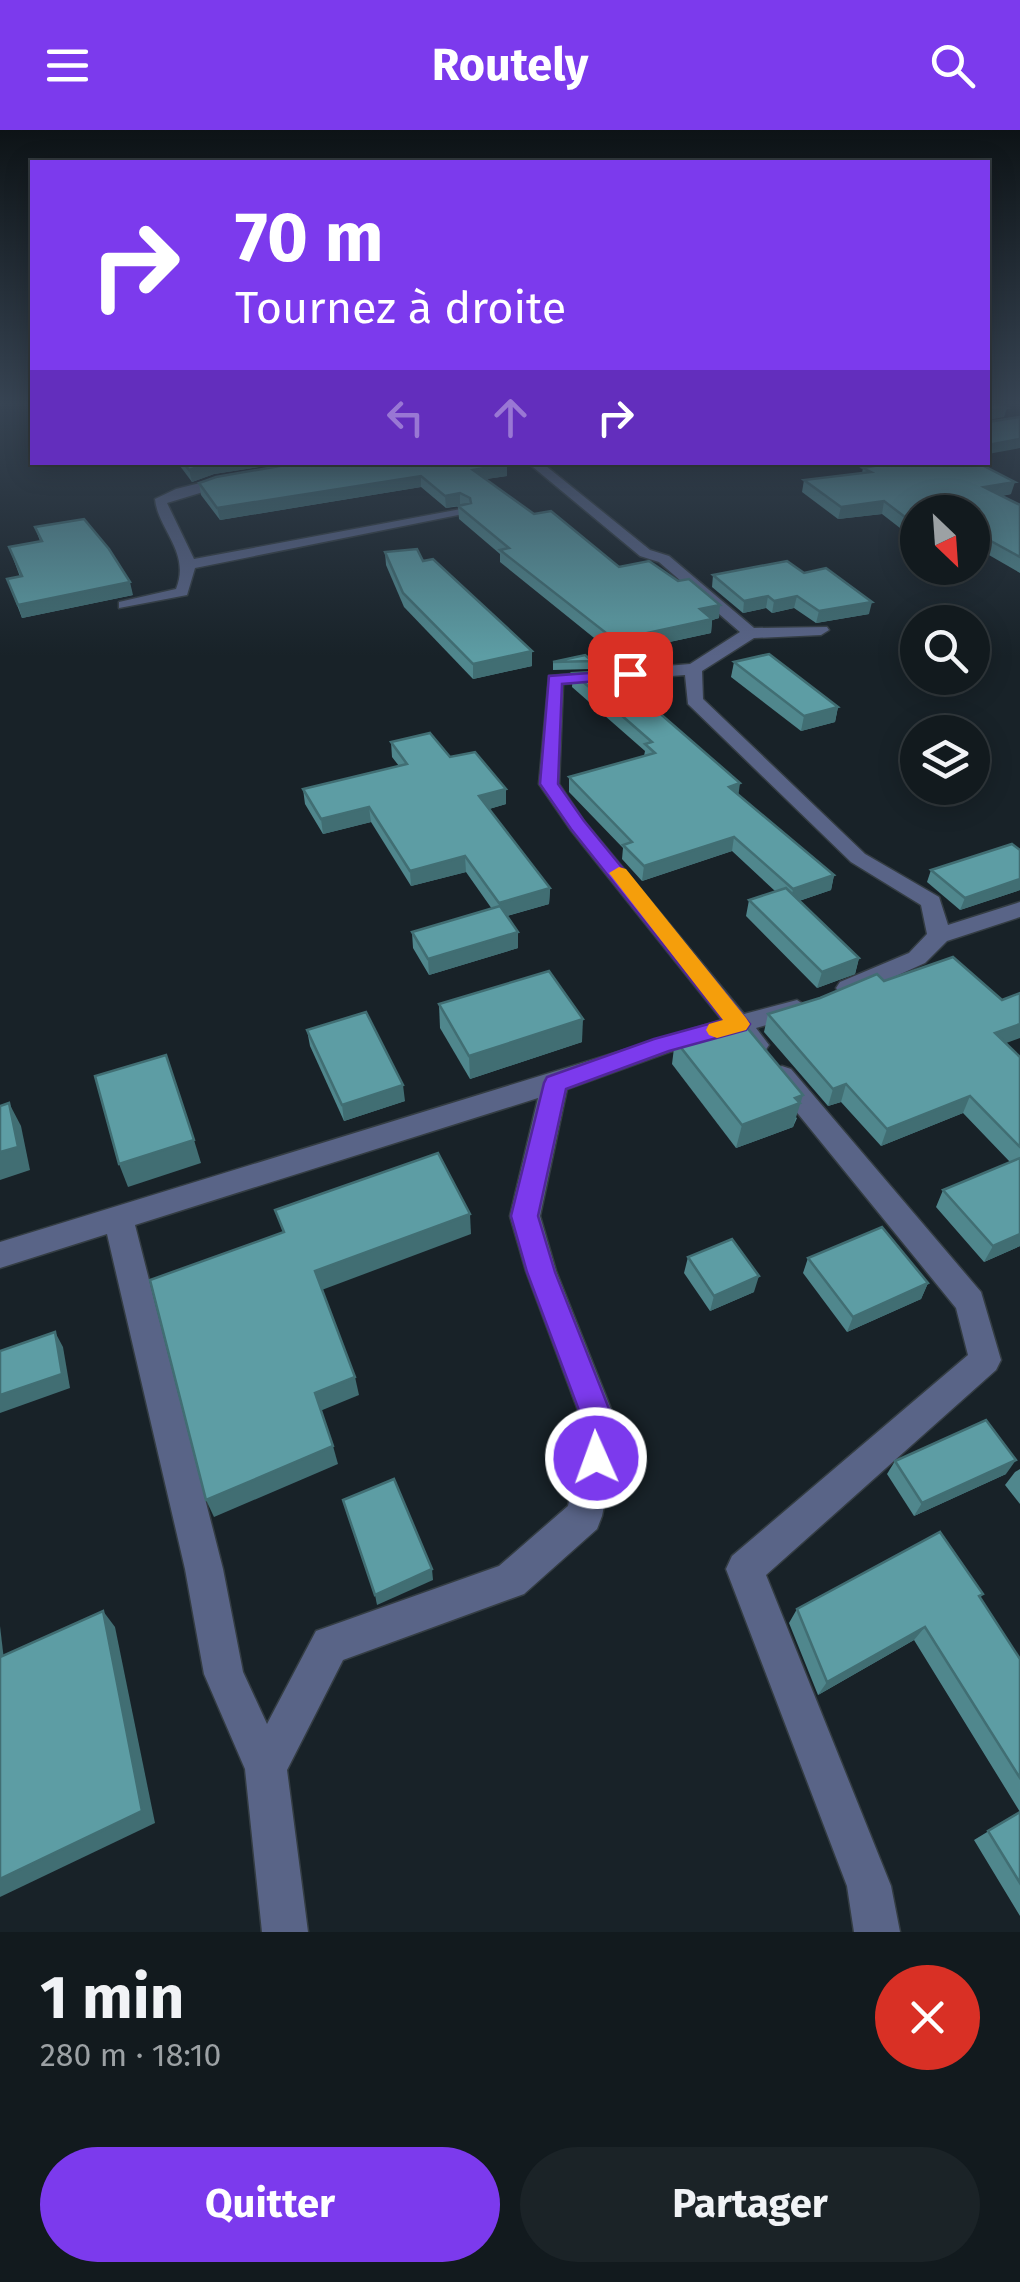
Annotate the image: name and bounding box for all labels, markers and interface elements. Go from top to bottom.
icon: menu [40,38,95,93]
text: Routely [432,38,588,92]
icon: search [925,38,980,93]
text: 70 m [235,196,384,280]
icon: right [70,200,200,330]
text: Tournez à droite [235,281,566,335]
icon: left [378,390,433,445]
icon: ahead [483,390,538,445]
icon: right [588,390,643,445]
north arrow [900,495,990,585]
map controls [900,495,990,805]
button: search [900,605,990,695]
pin [588,632,673,717]
icon: arrive [603,647,658,702]
button: layers [900,715,990,805]
position arrow [544,1406,648,1510]
text: 1 min [40,1962,184,2034]
button: close [875,1965,980,2070]
text: 280 m · 18:10 [40,2036,221,2074]
button: Quitter [40,2147,500,2262]
button: Partager [520,2147,980,2262]

